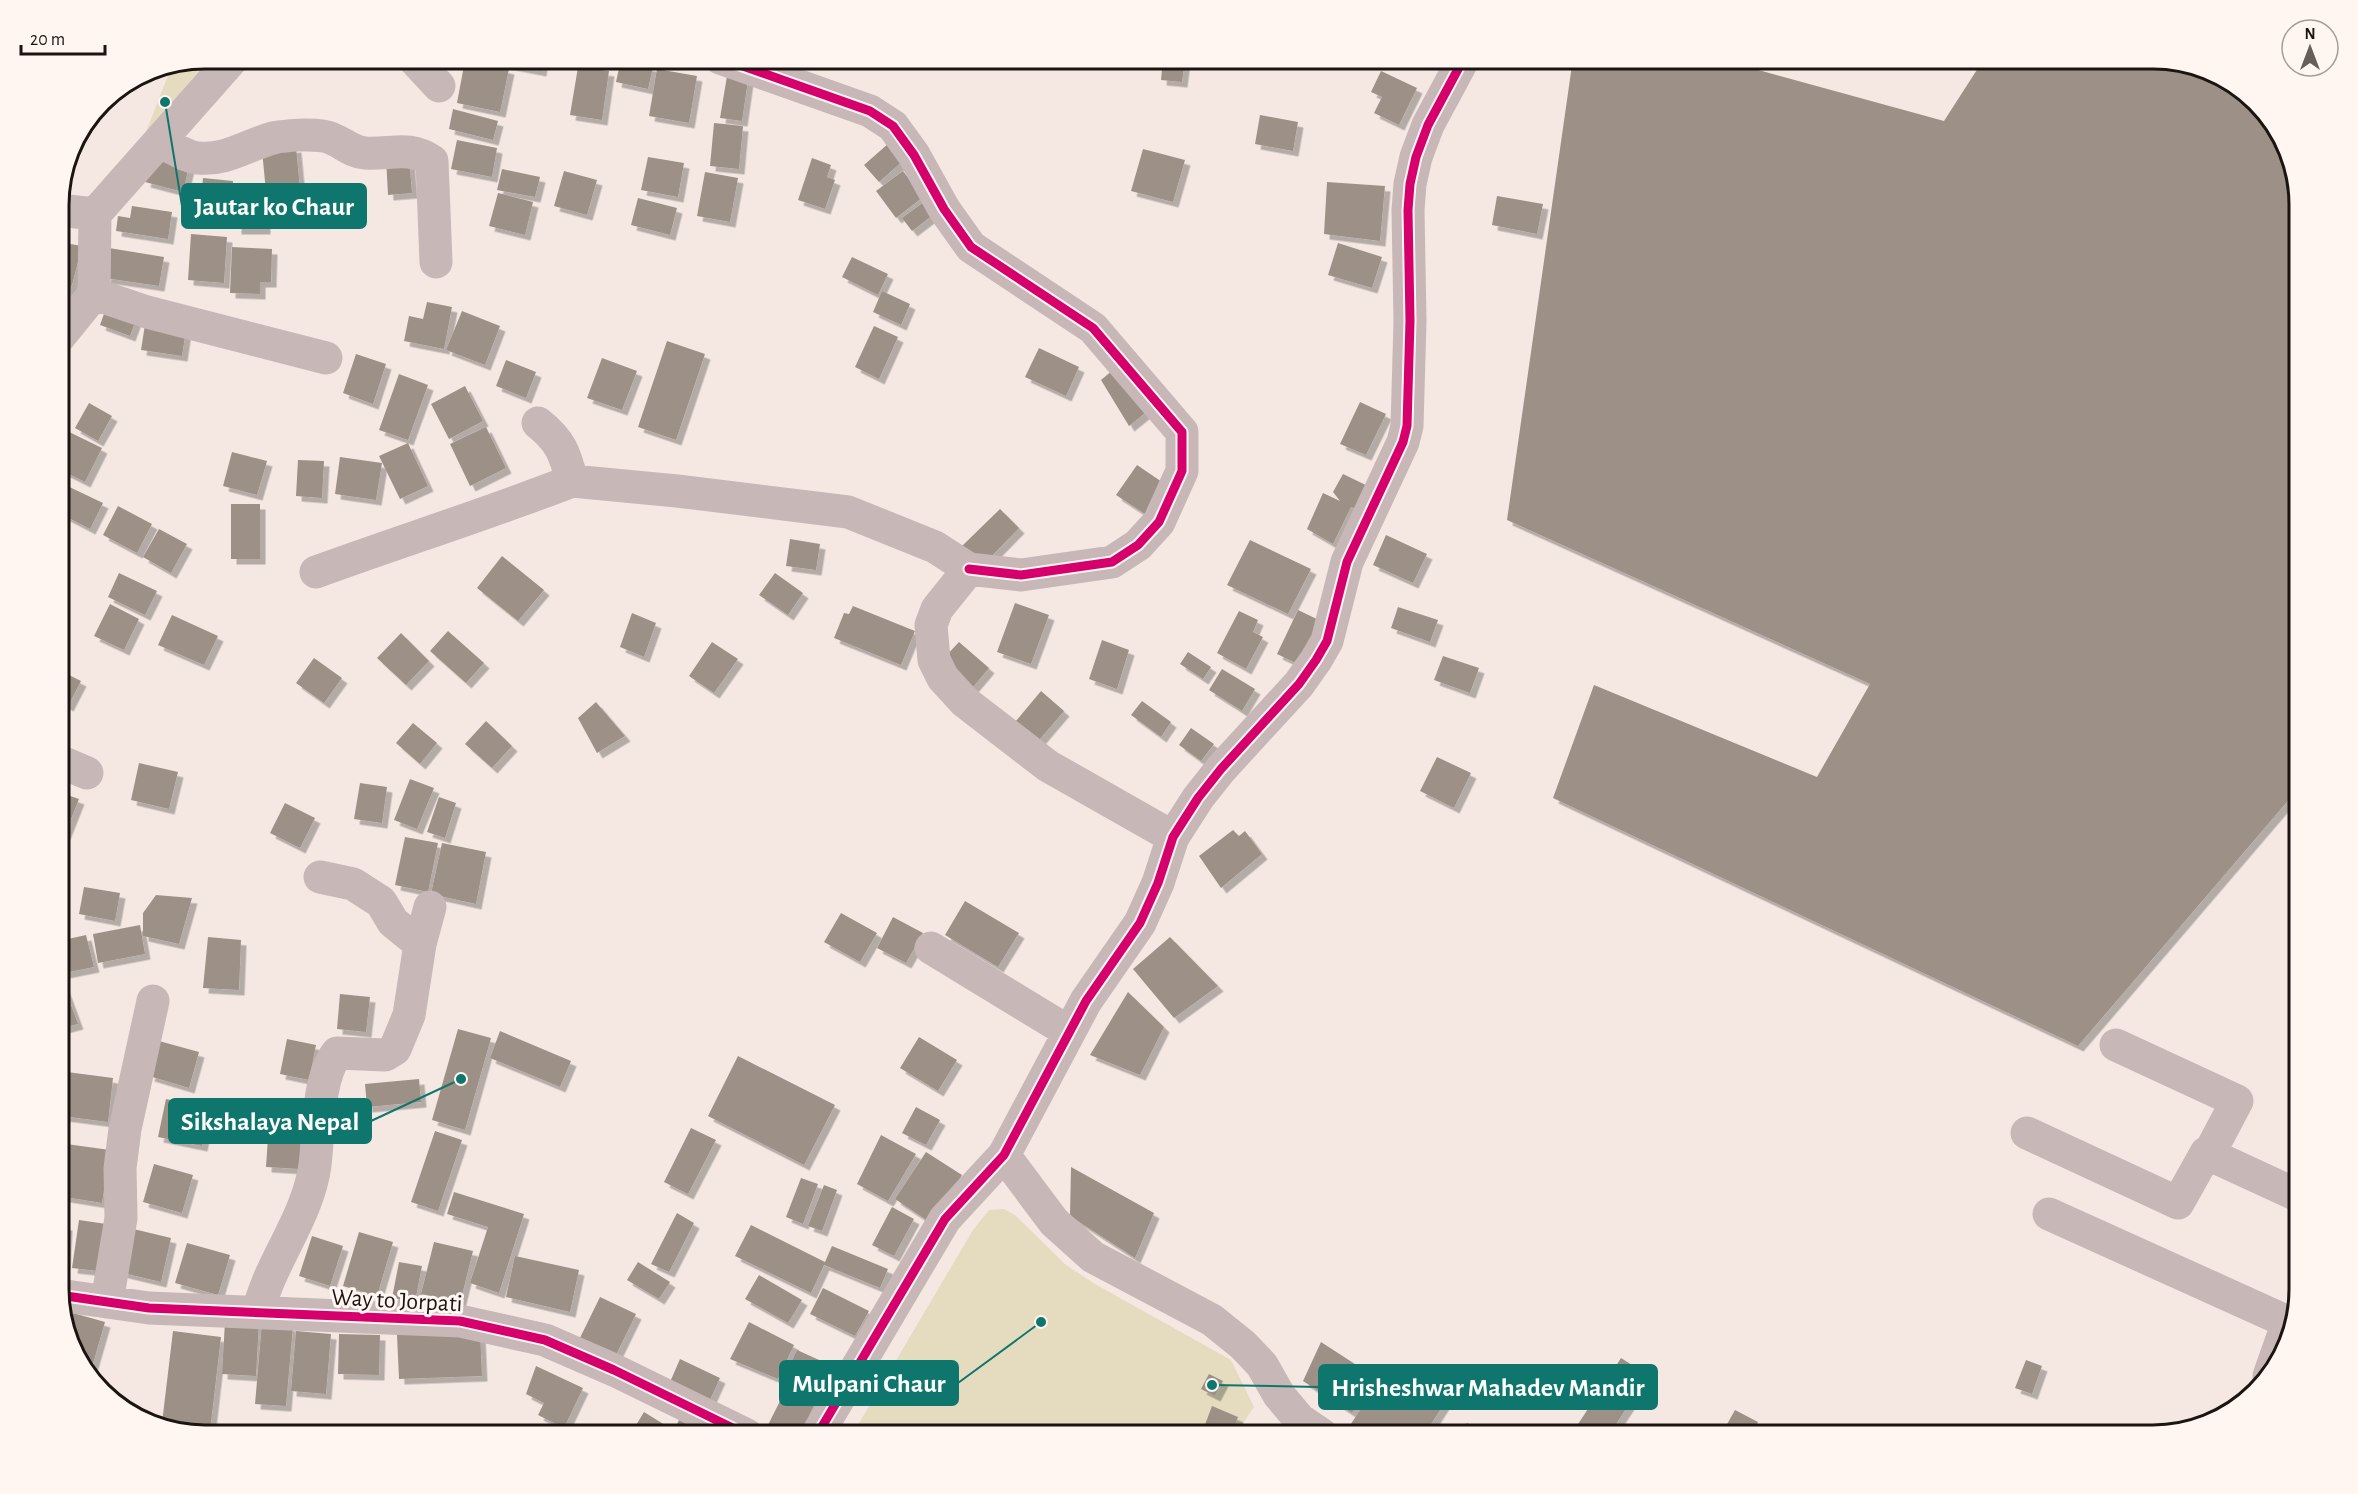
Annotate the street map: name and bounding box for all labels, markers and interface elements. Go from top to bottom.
scale bar [21,18,105,56]
north arrow [2280,18,2340,78]
text: N [2304,26,2316,42]
text: 20 m [30,31,65,49]
callout: Jautar ko Chaur [182,184,366,228]
text: Jautar ko Chaur [194,194,354,220]
callout: Sikshalaya Nepal [169,1099,371,1143]
text: Sikshalaya Nepal [181,1109,359,1135]
street label: Way to Jorpati [331,1286,463,1316]
callout: Mulpani Chaur [780,1361,958,1405]
callout: Hrisheshwar Mahadev Mandir [1319,1365,1657,1409]
text: Mulpani Chaur [792,1371,946,1397]
text: Hrisheshwar Mahadev Mandir [1331,1375,1645,1401]

